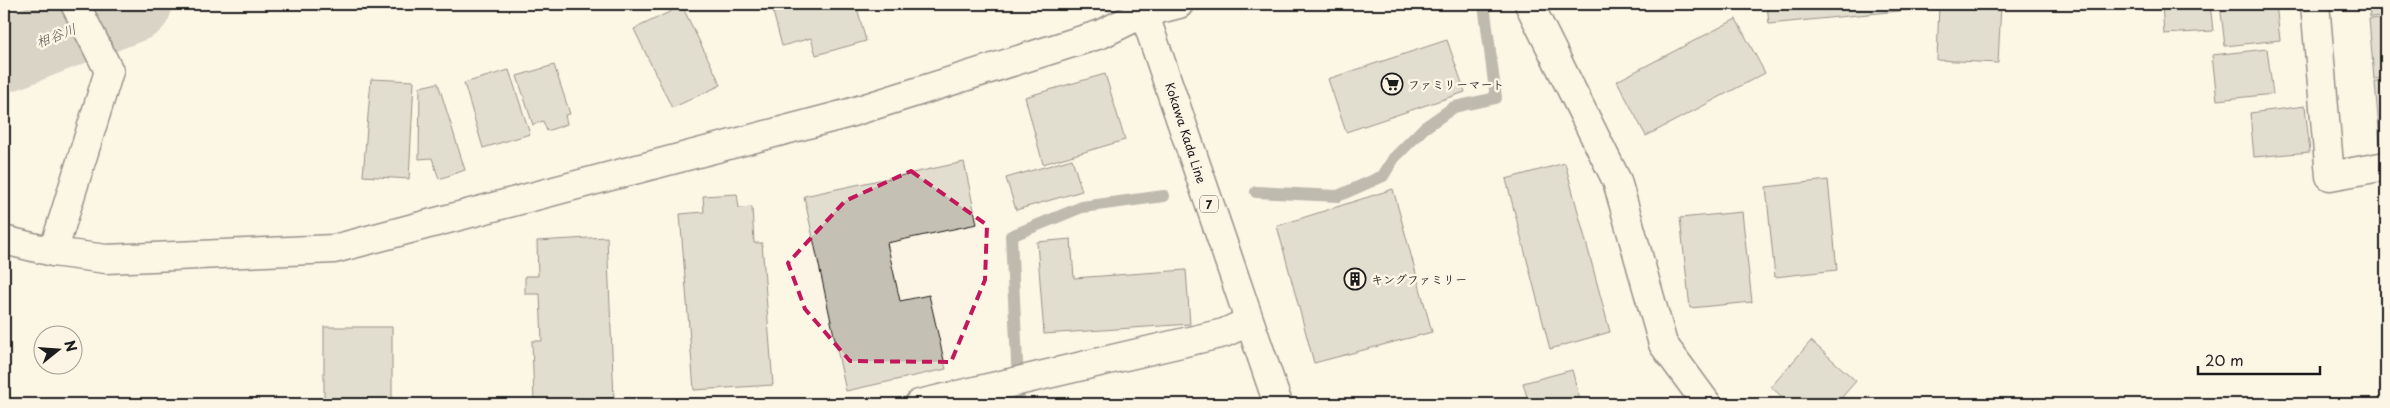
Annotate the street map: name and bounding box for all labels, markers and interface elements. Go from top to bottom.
water label: 相谷川 [33,18,79,52]
supermarket icon: ファミリーマート [1380,72,1404,96]
place label: ファミリーマート [1408,75,1504,93]
street label: Kokawa Kada Line [1161,80,1211,186]
road number: 7 [1200,195,1218,212]
building icon: キングファミリー [1343,267,1367,291]
place label: キングファミリー [1371,270,1467,288]
north arrow [32,326,82,376]
text: N [59,338,83,354]
scale bar [2198,343,2320,375]
text: 20 m [2205,348,2244,371]

